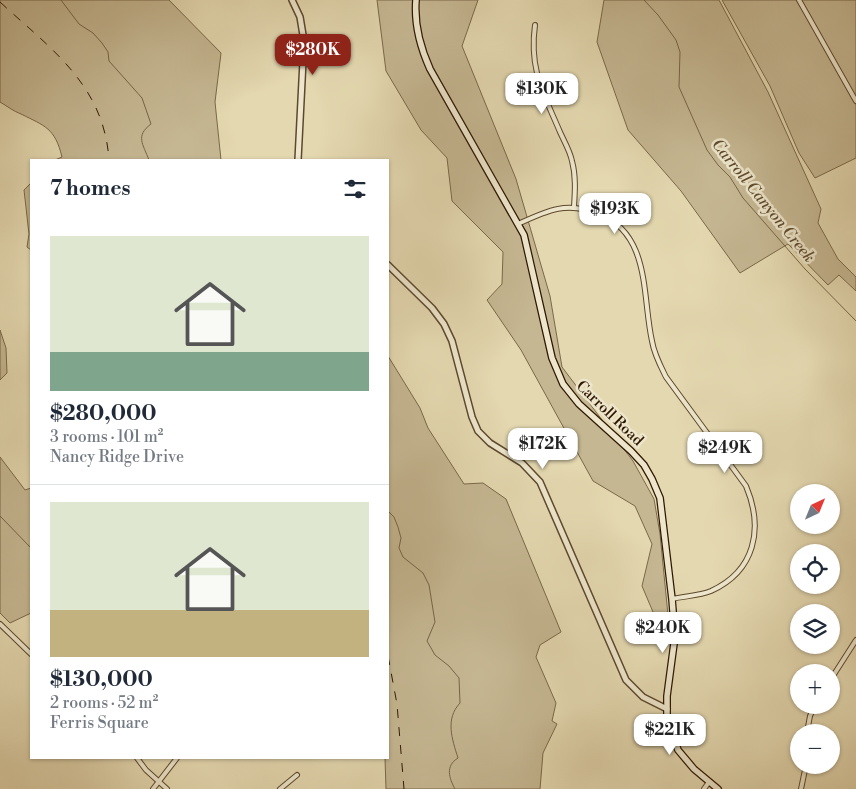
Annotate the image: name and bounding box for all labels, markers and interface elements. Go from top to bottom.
pin: $280K [278,34,348,76]
text: $280K [286,40,340,60]
pin: $130K [507,72,577,115]
text: $130K [516,79,568,99]
water label: Carroll Canyon Creek [707,135,819,266]
icon: filters [341,175,369,203]
text: 7 homes [50,176,131,202]
pin: $193K [580,192,650,235]
text: $193K [590,199,640,219]
icon: home [165,269,255,359]
street label: Carroll Road [572,377,648,450]
text: $280,000 [50,401,157,427]
text: 3 rooms · 101 m² [50,427,163,447]
pin: $172K [508,428,578,470]
pin: $249K [690,432,760,474]
text: $172K [519,434,567,454]
text: $249K [698,438,752,458]
text: Nancy Ridge Drive [50,447,184,467]
north arrow [790,484,840,534]
map controls [790,484,840,774]
icon: home [165,534,255,624]
button: locate [790,544,840,594]
button: layers [790,604,840,654]
pin: $240K [628,612,698,654]
text: $240K [636,618,690,638]
button: + [790,664,840,714]
text: $130,000 [50,667,153,693]
text: 2 rooms · 52 m² [50,693,158,713]
text: Ferris Square [50,713,149,733]
pin: $221K [635,714,705,756]
text: $221K [645,720,695,740]
button: − [790,724,840,774]

